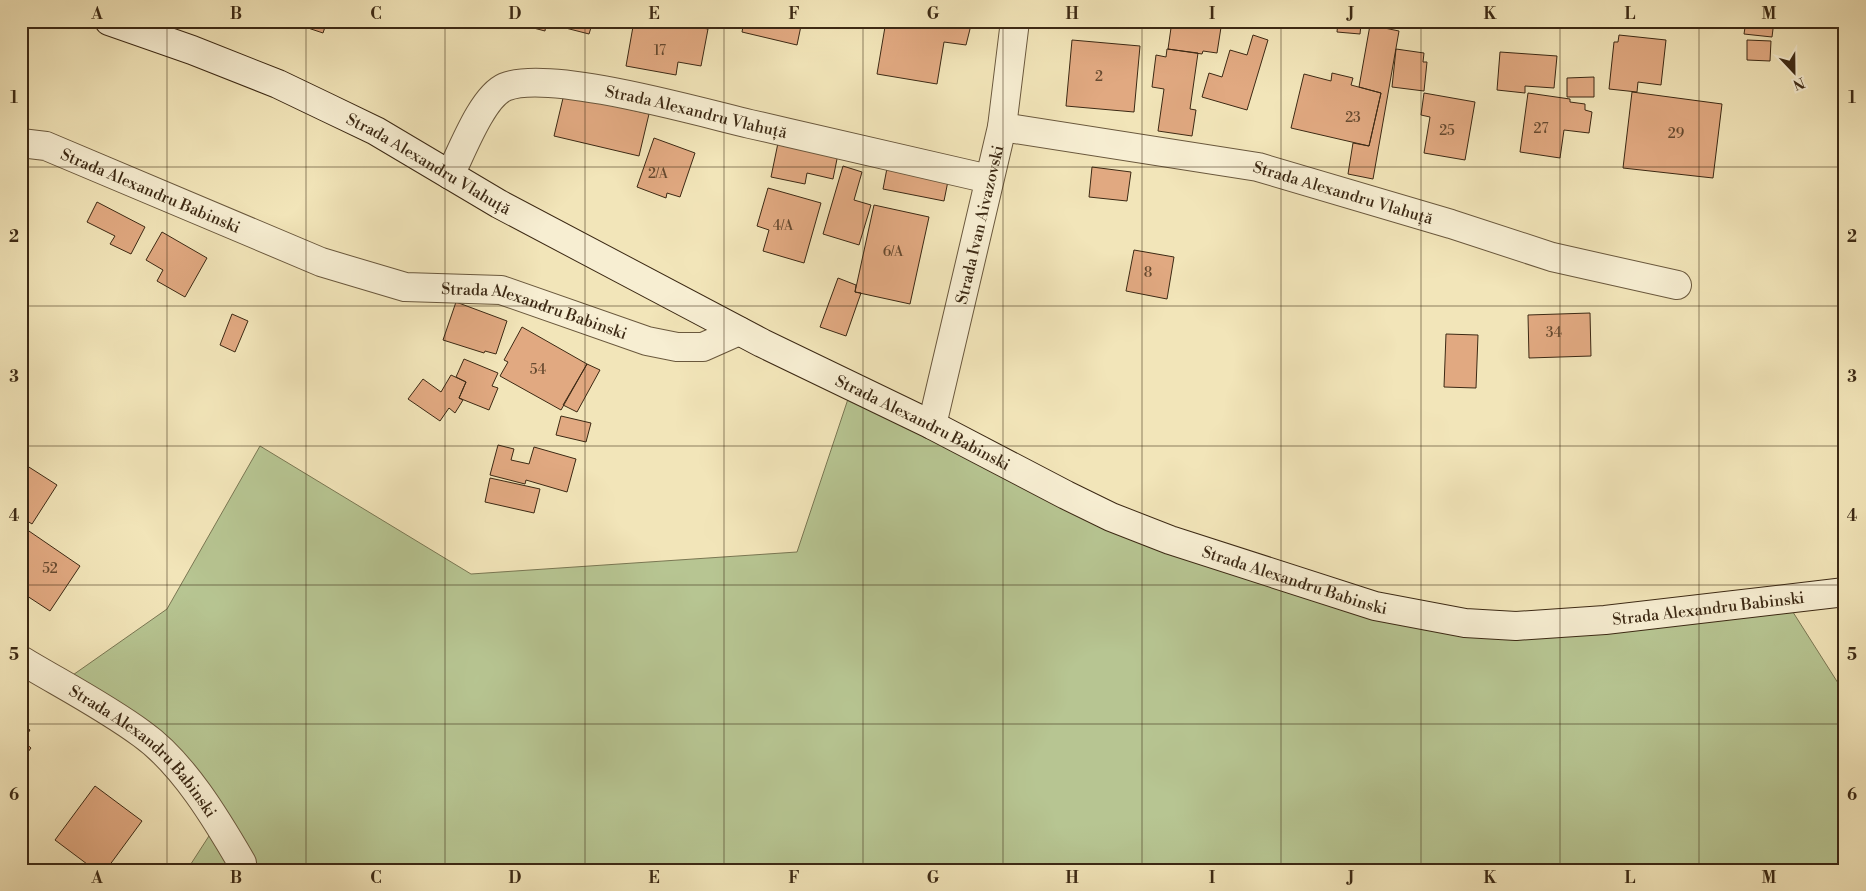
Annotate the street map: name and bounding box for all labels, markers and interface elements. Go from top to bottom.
text: A [90,4,103,24]
text: B [230,4,242,24]
text: C [370,4,382,24]
text: D [509,4,522,24]
text: E [648,4,660,24]
text: F [788,4,800,24]
text: G [927,4,940,24]
text: H [1065,4,1079,24]
text: I [1209,4,1215,24]
text: J [1346,4,1354,24]
text: K [1484,4,1498,24]
text: L [1625,4,1636,24]
text: M [1762,4,1777,24]
house number: 17 [654,42,666,60]
north arrow [1768,48,1818,98]
house number: 2 [1095,68,1103,86]
text: N [1790,73,1807,94]
street label: Strada Alexandru Vlahuță [603,82,790,143]
text: 1 [10,88,18,108]
text: 1 [1848,88,1856,108]
street label: Strada Аlexandru Vlahuță [343,109,515,220]
house number: 23 [1345,109,1361,127]
house number: 27 [1534,120,1548,138]
house number: 25 [1439,122,1455,140]
house number: 29 [1668,125,1684,143]
street label: Strada Ivan Aivazovski [952,143,1008,306]
street label: Strada Alexandru Babinski [58,144,243,238]
street label: Strada Аlexandru Vlahuță [1251,157,1436,229]
house number: 2/A [648,165,669,183]
house number: 4/A [773,217,794,235]
text: 2 [9,227,19,247]
text: 2 [1847,227,1857,247]
house number: 6/A [883,243,904,261]
house number: 8 [1144,264,1152,282]
street label: Strada Alexandru Babinski [441,279,630,344]
house number: 34 [1546,324,1562,342]
house number: 54 [530,361,546,379]
text: 3 [9,367,19,387]
text: 3 [1847,367,1857,387]
street label: Strada Alexandru Babinski [832,371,1013,475]
text: 4 [9,506,20,526]
text: 4 [1847,506,1858,526]
street label: Strada Alexandru Babinski [1200,542,1389,619]
house number: 52 [42,560,58,578]
street label: Strada Alexandru Babinski [1611,588,1805,630]
text: 5 [9,645,19,665]
text: 5 [1847,645,1857,665]
street label: Strada Alexandru Babinski [65,681,221,821]
text: 6 [9,785,19,805]
text: 6 [1847,785,1857,805]
text: A [90,868,103,888]
text: B [230,868,242,888]
text: C [370,868,382,888]
text: D [509,868,522,888]
text: E [648,868,660,888]
text: F [788,868,800,888]
text: G [927,868,940,888]
text: H [1065,868,1079,888]
text: I [1209,868,1215,888]
text: J [1346,868,1354,888]
text: K [1484,868,1498,888]
text: L [1625,868,1636,888]
text: M [1762,868,1777,888]

